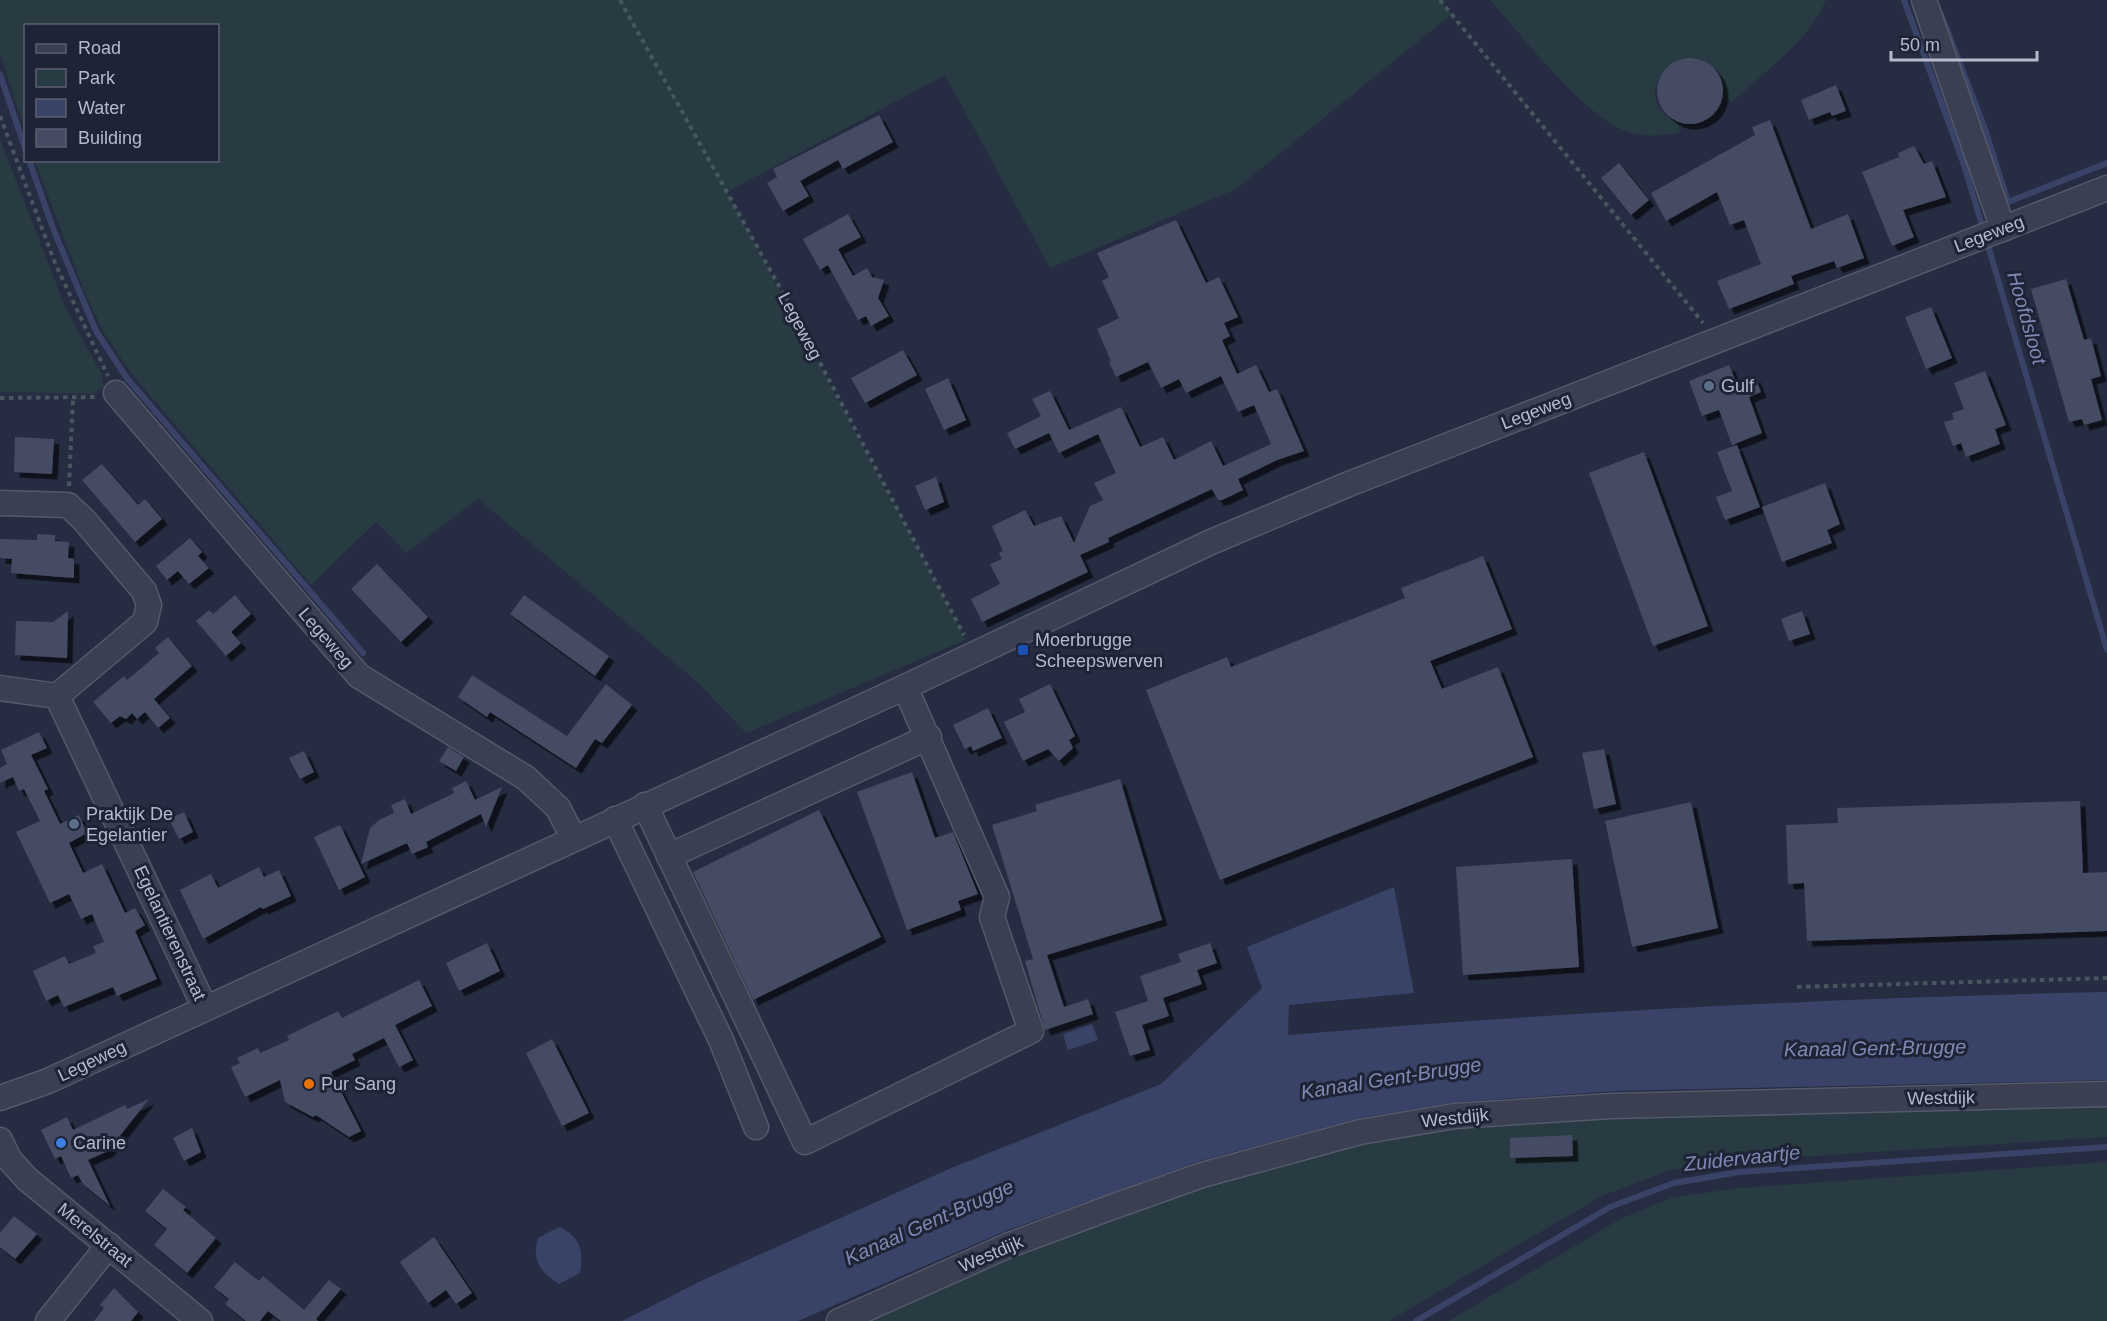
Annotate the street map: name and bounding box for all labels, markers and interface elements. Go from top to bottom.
legend [24,24,219,162]
scale bar [1891,24,2036,62]
text: 50 m [1900,35,1940,55]
text: Road [78,38,121,58]
text: Park [78,68,116,88]
text: Water [78,98,125,118]
text: Building [78,128,142,148]
street label: Legeweg [1951,212,2027,256]
water label: Hoofdsloot [2003,269,2051,368]
street label: Legeweg [774,289,826,363]
place label: Gulf [1721,376,1755,396]
marker: Gulf [1702,379,1716,393]
street label: Legeweg [1498,389,1574,433]
street label: Legeweg [294,604,358,672]
place label: Moerbrugge Scheepswerven [1035,630,1163,671]
marker: Moerbrugge Scheepswerven [1016,643,1030,657]
place label: Praktijk De Egelantier [86,804,173,845]
marker: Praktijk De Egelantier [67,817,81,831]
street label: Egelantierenstraat [130,863,210,1003]
water label: Kanaal Gent-Brugge [1784,1035,1966,1061]
street label: Legeweg [55,1036,129,1086]
water label: Kanaal Gent-Brugge [1299,1053,1483,1103]
place label: Pur Sang [321,1074,396,1094]
marker: Pur Sang [302,1077,316,1091]
street label: Westdijk [1907,1087,1976,1109]
street label: Westdijk [1420,1104,1491,1131]
place label: Carine [73,1133,126,1153]
marker: Carine [54,1136,68,1150]
water label: Zuidervaartje [1682,1141,1801,1175]
water label: Kanaal Gent-Brugge [841,1175,1017,1269]
street label: Merelstraat [54,1199,136,1271]
street label: Westdijk [956,1231,1027,1276]

